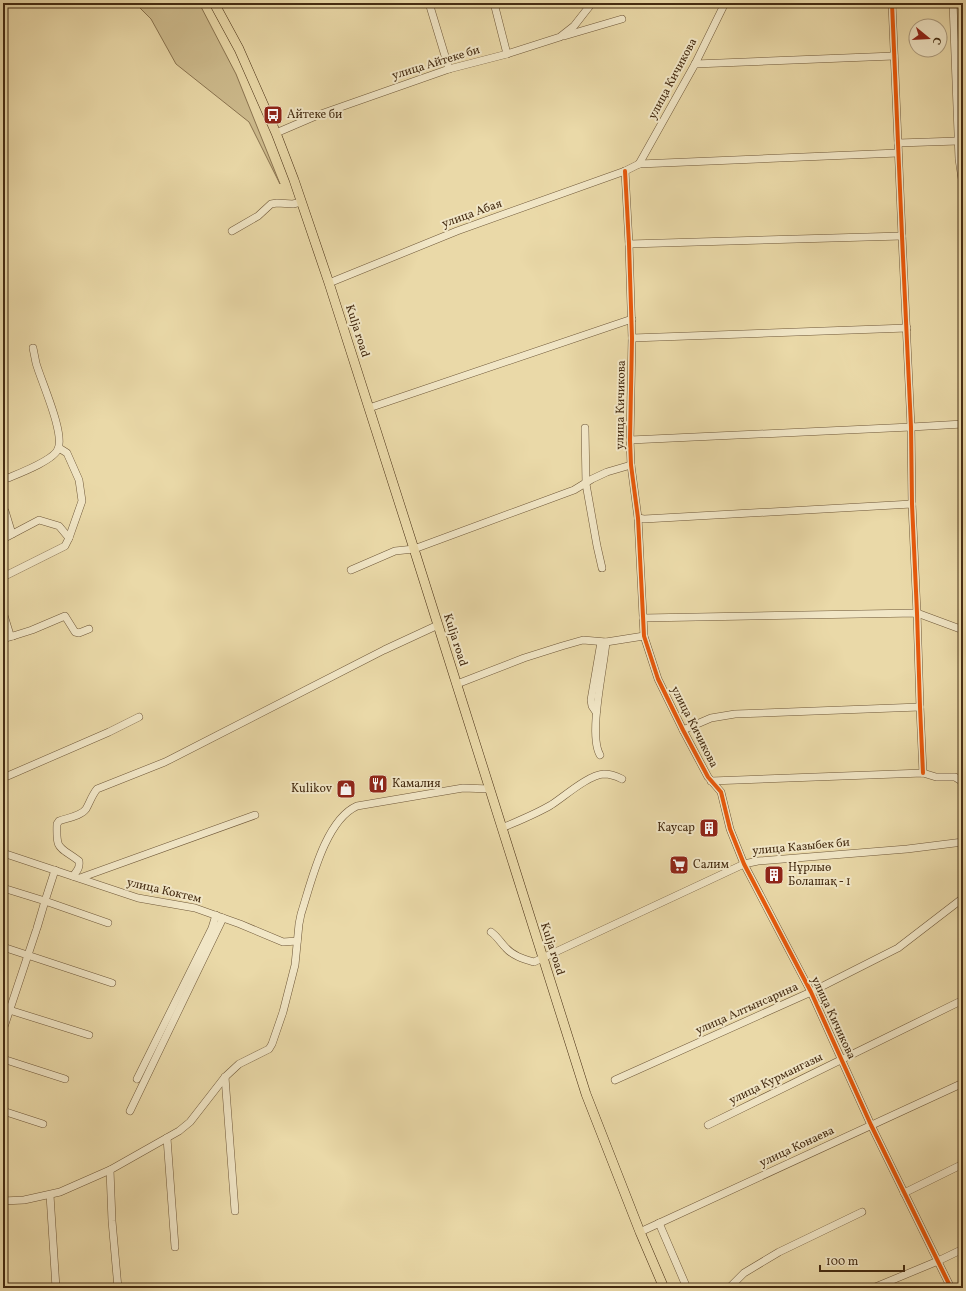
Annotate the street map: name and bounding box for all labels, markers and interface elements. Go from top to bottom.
north arrow [908,18,948,58]
text: С [928,35,944,46]
street label: улица Кичикова [645,36,701,122]
street label: улица Айтеке би [390,42,482,84]
bus stop icon: Айтеке би [262,104,284,126]
place label: Айтеке би [287,107,342,123]
street label: улица Абая [440,196,504,232]
street label: Kulja road [341,303,373,360]
street label: улица Кичикова [612,360,630,450]
street label: Kulja road [439,612,471,669]
street label: улица Кичикова [667,683,721,771]
restaurant icon: Камалия [367,773,389,795]
place label: Камалия [392,776,440,792]
shop icon: Kulikov [335,778,357,800]
place label: Kulikov [291,781,333,797]
building icon: Каусар [698,817,720,839]
place label: Каусар [657,820,695,836]
street label: улица Казыбек би [751,835,851,859]
supermarket icon: Салим [668,854,690,876]
place label: Салим [693,857,729,873]
place label: Нұрлыө Болашақ - 1 [788,860,851,890]
building icon: Нұрлыө Болашақ - 1 [763,864,785,886]
street label: улица Коктем [125,875,203,907]
street label: Kulja road [536,921,568,978]
street label: улица Кичикова [807,974,859,1062]
street label: улица Алтынсарина [693,979,801,1039]
street label: улица Курмангазы [726,1049,826,1109]
street label: улица Конаева [757,1123,837,1171]
scale bar [820,1247,904,1273]
text: 100 m [826,1254,859,1270]

